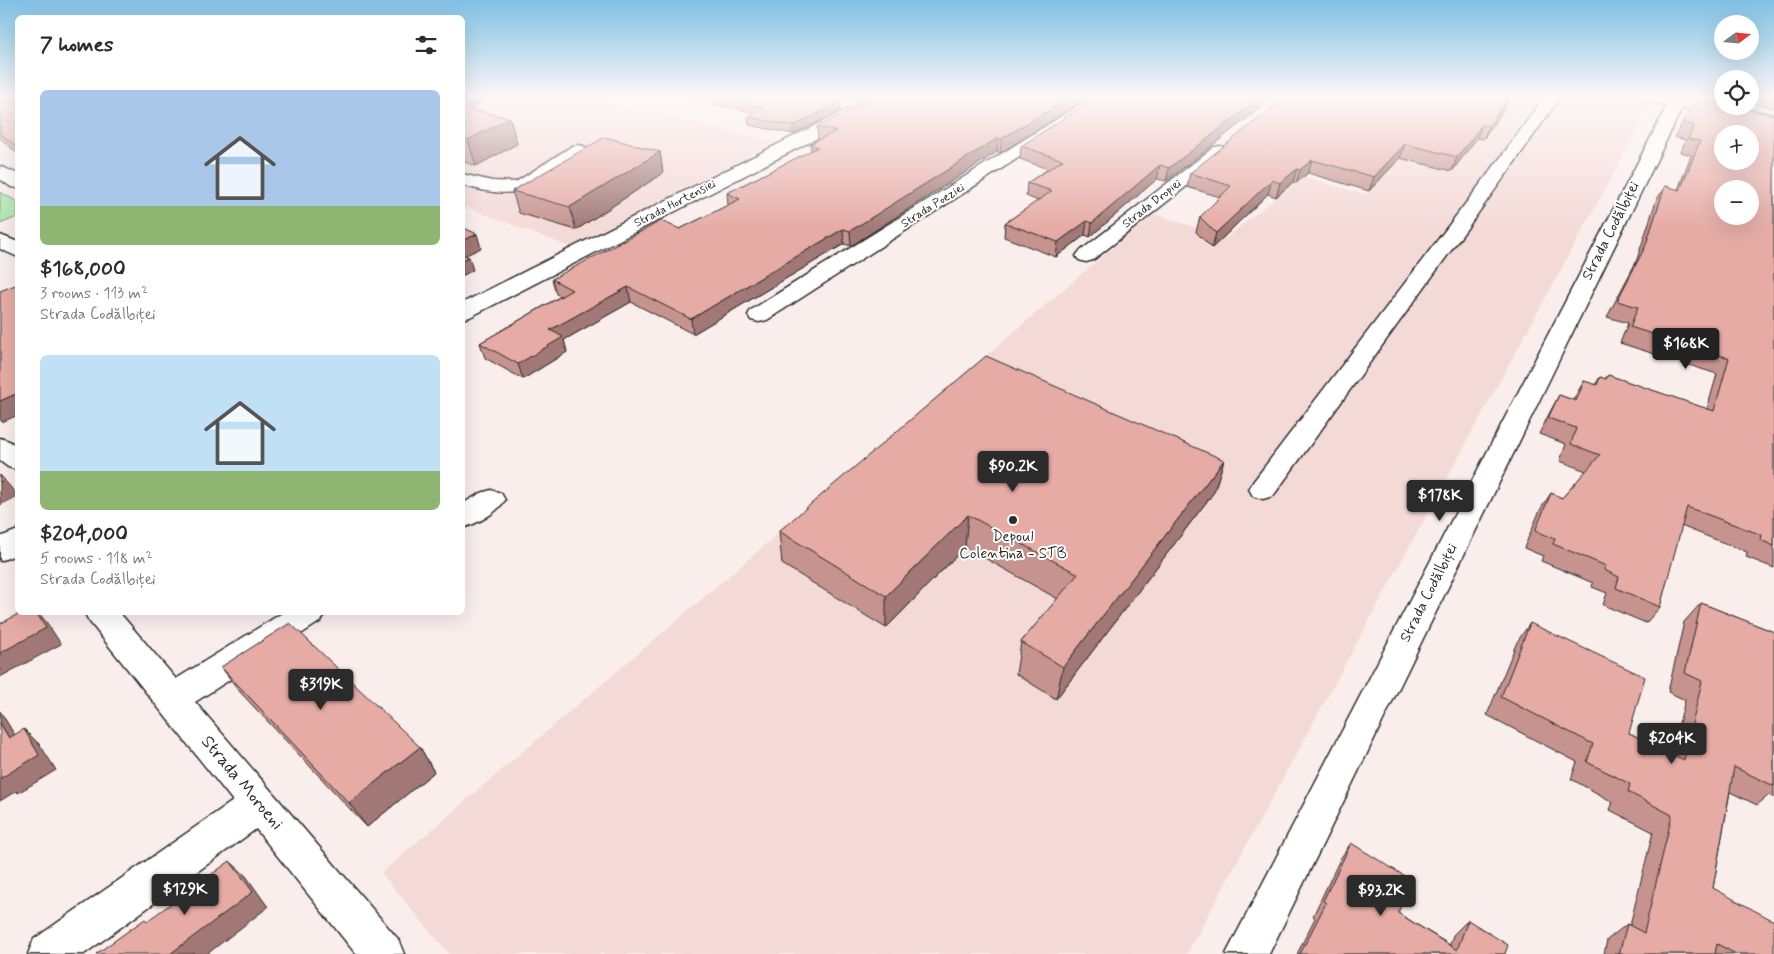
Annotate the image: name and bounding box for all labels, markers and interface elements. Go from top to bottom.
north arrow [1714,15,1759,60]
map controls [1714,15,1759,225]
text: 7 homes [40,31,113,59]
icon: filters [412,31,440,59]
button: locate [1714,70,1759,115]
icon: home [195,123,285,213]
button: + [1714,125,1759,170]
street label: Strada Dropiei [1119,176,1185,232]
street label: Strada Hortensiei [631,177,719,231]
street label: Strada Codălbiței [1578,178,1644,284]
street label: Strada Poeziei [898,180,968,232]
button: − [1714,180,1759,225]
text: $168,000 [40,255,126,283]
text: 3 rooms · 113 m² [40,283,148,304]
text: Strada Codălbiței [40,304,156,325]
pin: $168K [1651,328,1721,370]
text: $168K [1663,333,1709,354]
icon: home [195,388,285,478]
pin: $90.2K [972,450,1054,493]
text: $90.2K [989,456,1037,477]
pin: $178K [1405,480,1475,522]
text: $178K [1418,485,1462,506]
marker: Depoul Colentina - STB [1007,514,1019,526]
text: $204,000 [40,520,128,548]
place label: Depoul Colentina - STB [959,527,1067,564]
street label: Strada Codălbiței [1396,540,1462,646]
text: 5 rooms · 118 m² [40,548,153,569]
text: Strada Codălbiței [40,569,156,590]
pin: $319K [286,668,356,711]
text: $319K [299,674,343,695]
pin: $204K [1637,722,1707,765]
text: $204K [1648,728,1696,749]
street label: Strada Moroeni [195,731,289,835]
pin: $129K [150,874,220,916]
pin: $93.2K [1340,874,1422,917]
text: $129K [163,879,207,900]
text: $93.2K [1358,880,1404,901]

